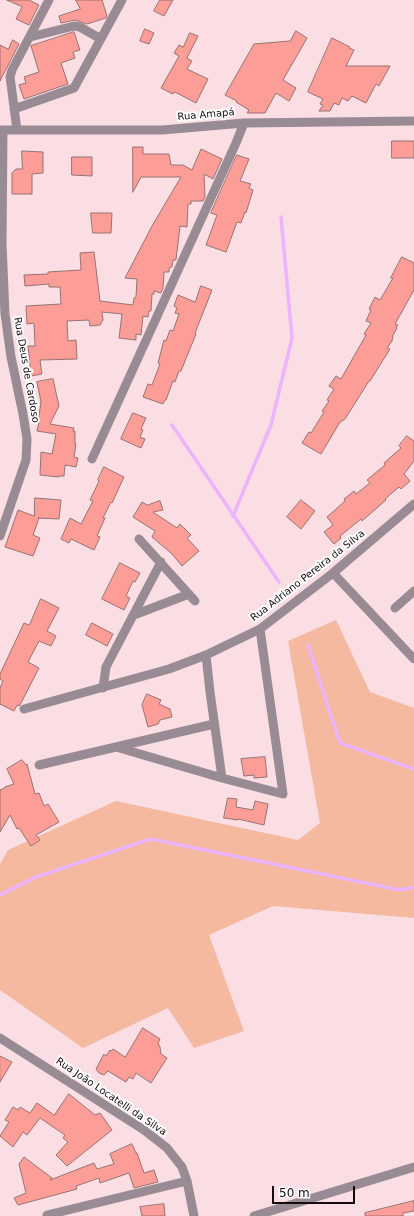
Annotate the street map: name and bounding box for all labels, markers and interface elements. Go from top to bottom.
street label: Rua Amapá [177,107,235,123]
street label: Rua Deus de Cardoso [11,316,41,424]
street label: Rua Adriano Pereira da Silva [249,528,367,624]
street label: Rua João Locatelli da Silva [53,1055,169,1139]
scale bar [274,1178,357,1204]
text: 50 m [279,1186,310,1200]

